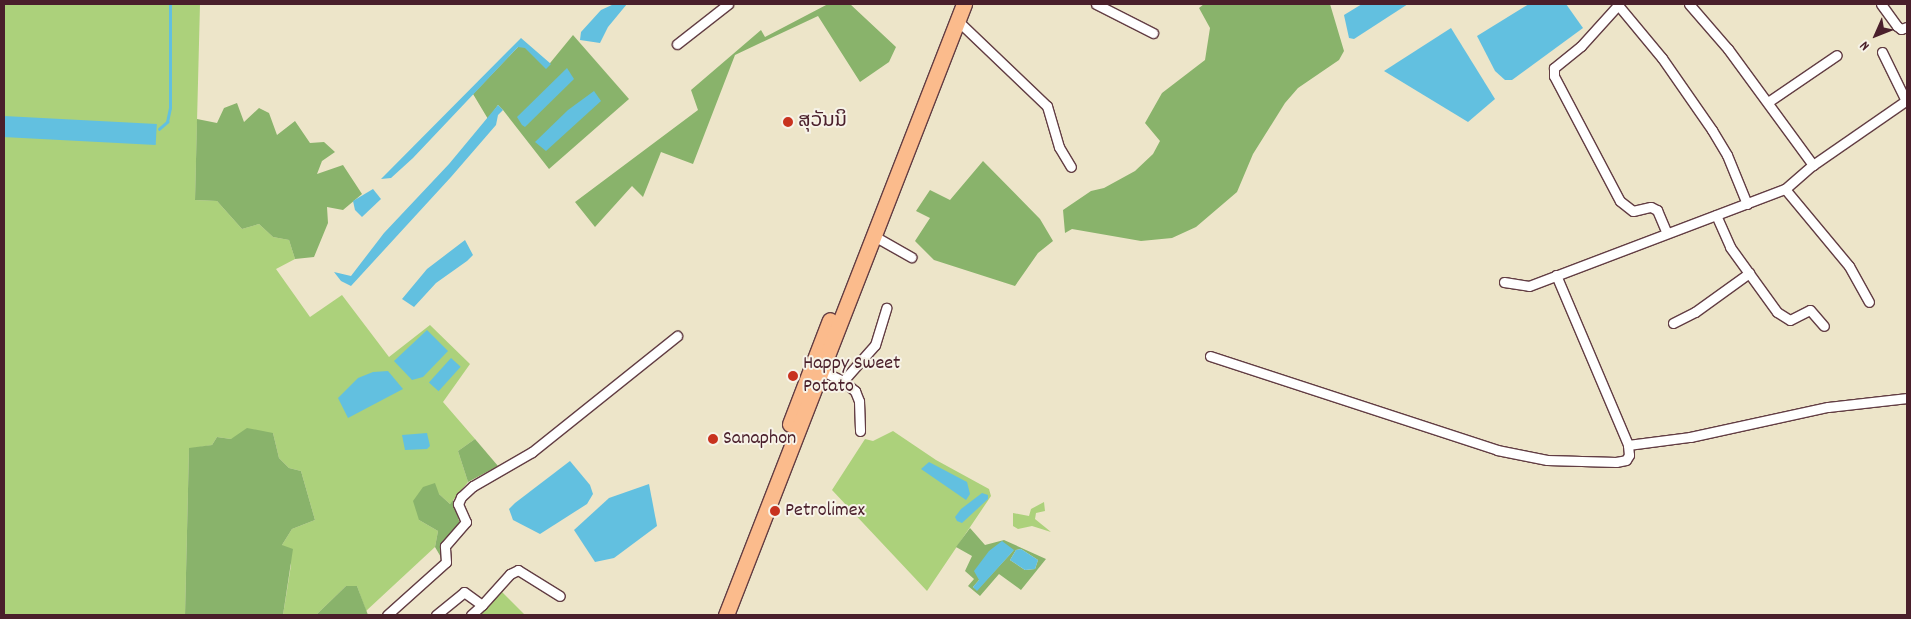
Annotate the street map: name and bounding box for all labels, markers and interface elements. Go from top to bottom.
north arrow [1851,10,1901,60]
text: N [1856,36,1875,55]
place label: ສຸວັນນິ [798,110,847,134]
marker: ສຸວັນນິ [782,116,794,128]
place label: Happy Sweet Potato [803,352,900,399]
marker: Happy Sweet Potato [787,370,799,382]
place label: Sanaphon [723,427,796,451]
marker: Sanaphon [707,433,719,445]
place label: Petrolimex [785,499,865,523]
marker: Petrolimex [769,505,781,517]

